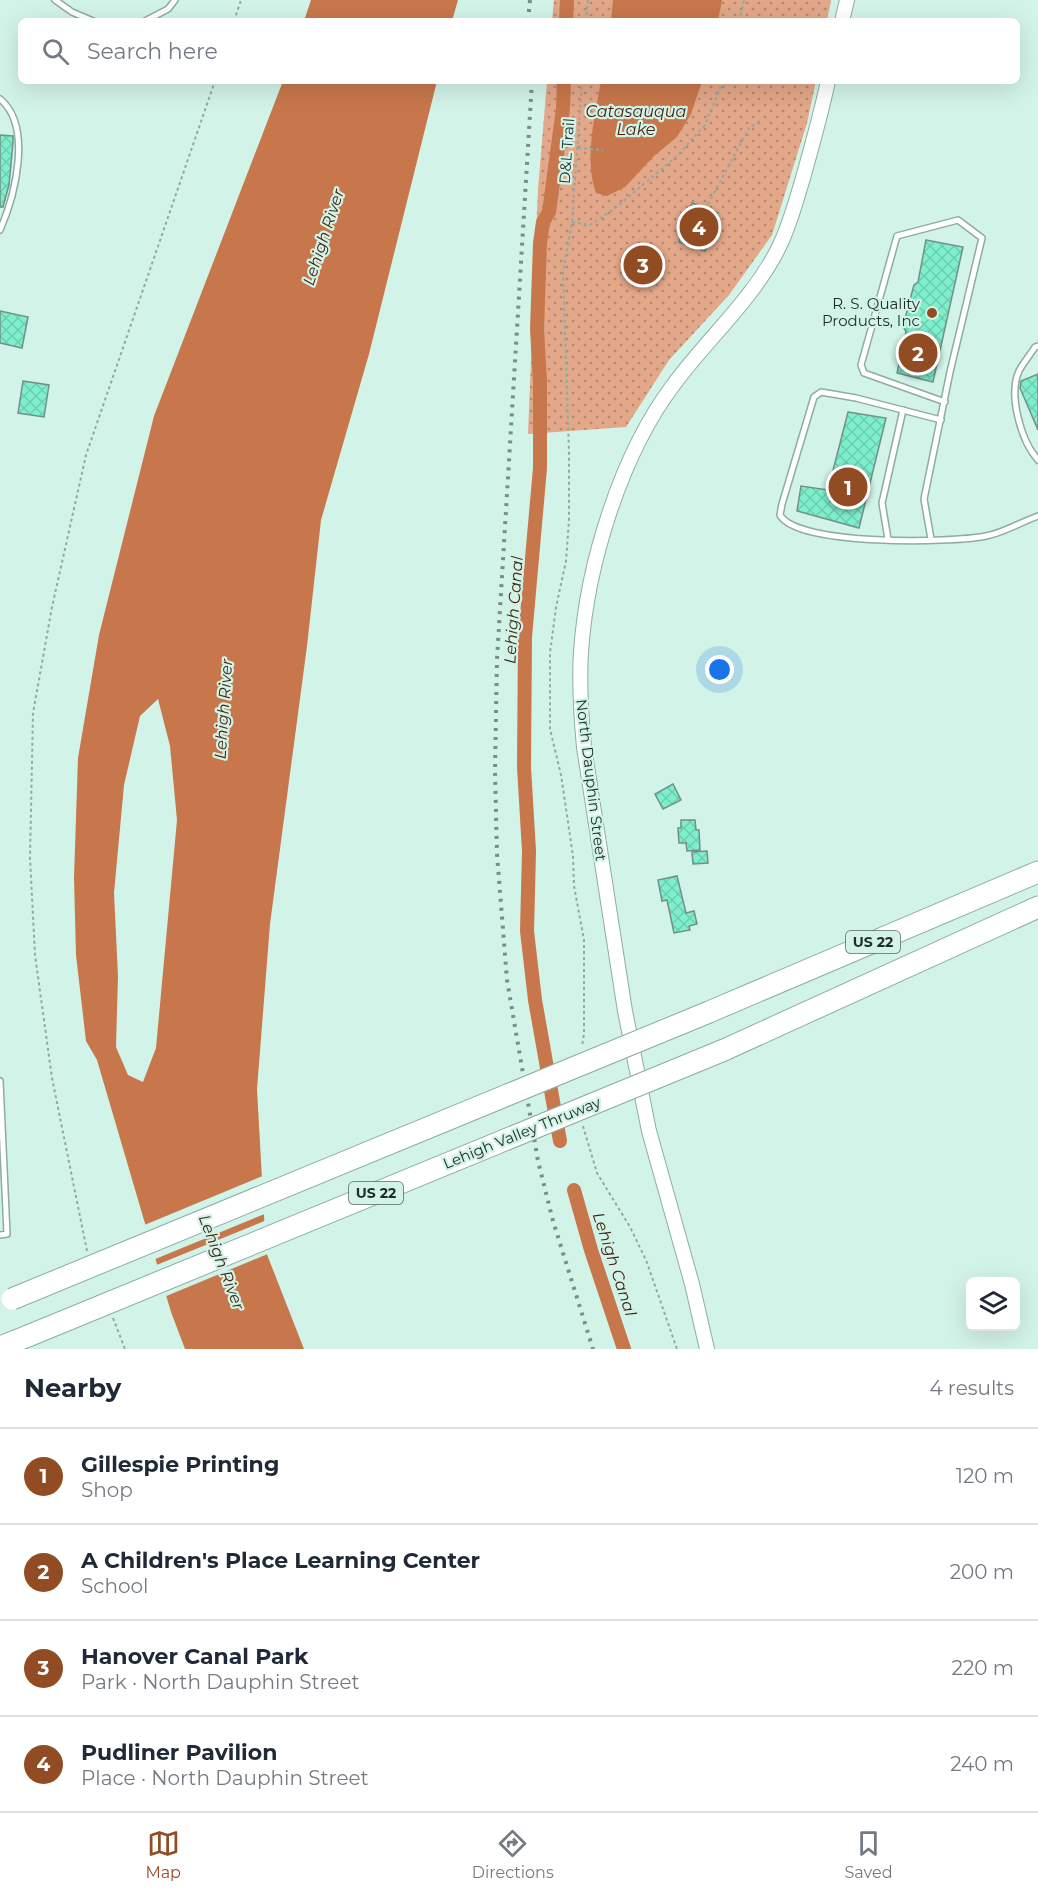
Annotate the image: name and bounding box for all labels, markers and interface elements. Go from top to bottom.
search box [18,18,1020,84]
icon: search [39,35,72,68]
text: Search here [87,38,218,65]
water label: Catasauqua Lake [586,102,687,139]
street label: D&L Trail [555,117,578,185]
water label: Lehigh River [299,186,348,288]
pin: 4 [680,204,718,250]
pin: 3 [624,242,662,288]
place label: R. S. Quality Products, Inc [822,294,921,330]
marker: R. S. Quality Products, Inc [925,306,939,320]
pin: 2 [898,330,938,376]
pin: 1 [828,464,868,510]
water label: Lehigh Canal [500,555,527,665]
your location [705,655,734,684]
water label: Lehigh River [211,658,237,760]
street label: North Dauphin Street [572,698,611,862]
road number: US 22 [846,931,900,953]
street label: Lehigh Valley Thruway [440,1092,604,1173]
road number: US 22 [349,1182,403,1204]
water label: Lehigh Canal [589,1210,640,1319]
water label: Lehigh River [195,1212,249,1313]
map controls [966,1277,1020,1331]
button: layers [966,1277,1020,1331]
text: Nearby [24,1372,121,1404]
text: 4 results [929,1376,1014,1400]
text: Gillespie Printing [81,1451,279,1478]
text: 1 [40,1464,47,1488]
text: 120 m [956,1464,1014,1488]
text: Shop [81,1478,133,1502]
text: A Children's Place Learning Center [81,1547,480,1574]
text: 2 [38,1560,49,1584]
text: 200 m [950,1560,1014,1584]
text: School [81,1574,148,1598]
text: Hanover Canal Park [81,1643,308,1670]
text: 3 [38,1656,49,1680]
text: 220 m [952,1656,1014,1680]
text: Park · North Dauphin Street [81,1670,360,1694]
text: Pudliner Pavilion [81,1739,277,1766]
text: 4 [37,1752,50,1776]
text: 240 m [950,1752,1014,1776]
text: Place · North Dauphin Street [81,1766,369,1790]
tab: Map [145,1827,181,1882]
tab: Directions [472,1827,554,1882]
tab: Saved [845,1827,893,1882]

